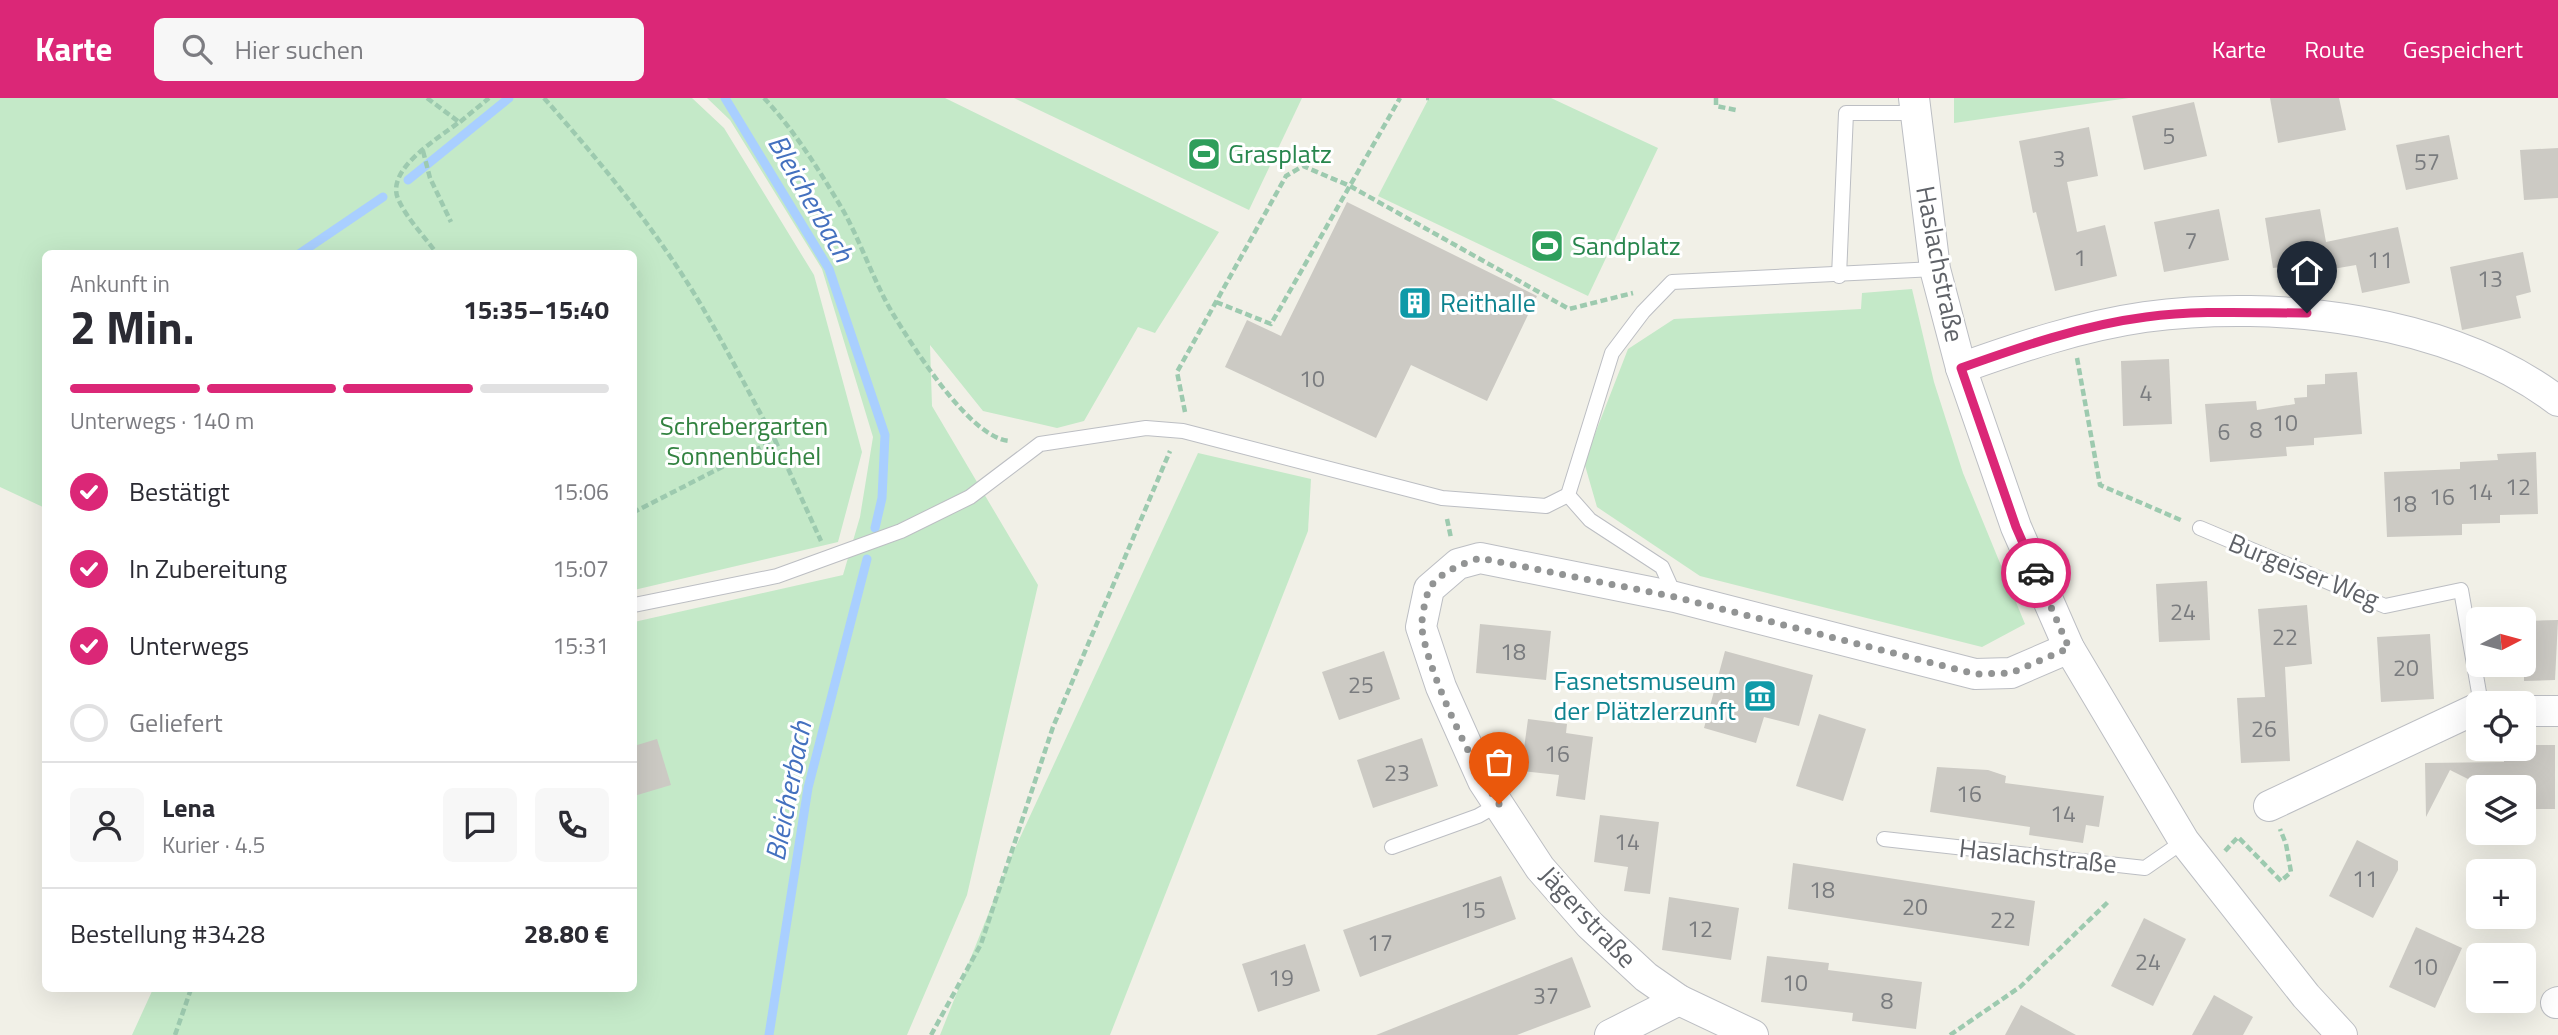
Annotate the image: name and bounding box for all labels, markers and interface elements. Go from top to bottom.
search box [154,18,644,81]
text: Karte [35,24,112,74]
icon: search [178,30,216,68]
text: Hier suchen [234,30,364,69]
text: Karte [2212,31,2266,67]
text: Route [2304,31,2365,67]
text: Gespeichert [2403,31,2523,67]
house number: 5 [2163,118,2175,153]
water label: Bleicherbach [757,126,866,271]
place label: Grasplatz [1228,134,1332,173]
sports icon: Grasplatz [1185,135,1223,173]
house number: 3 [2053,141,2065,176]
house number: 57 [2414,144,2440,179]
street label: Haslachstraße [1906,182,1975,345]
house number: 7 [2185,223,2197,258]
place label: Sandplatz [1572,226,1681,265]
sports icon: Sandplatz [1528,227,1566,265]
house number: 1 [2074,240,2086,275]
pin [2277,241,2337,313]
house number: 11 [2367,242,2393,277]
icon: home [2288,252,2326,290]
house number: 13 [2477,261,2503,296]
text: Ankunft in [70,266,170,301]
place label: Reithalle [1440,283,1536,322]
building icon: Reithalle [1396,284,1434,322]
text: 15:35–15:40 [463,290,609,329]
text: 2 Min. [70,292,194,362]
house number: 10 [1299,361,1325,396]
house number: 4 [2140,375,2152,410]
text: Unterwegs · 140 m [70,403,254,438]
house number: 10 [2272,405,2298,440]
park label: Schrebergarten Sonnenbüchel [660,406,828,475]
house number: 8 [2250,412,2263,447]
house number: 6 [2218,414,2230,449]
house number: 12 [2505,469,2531,504]
text: Bestätigt [129,472,230,511]
icon: check [70,473,108,511]
text: 15:06 [552,474,609,509]
house number: 14 [2467,474,2493,509]
house number: 16 [2429,479,2455,514]
house number: 18 [2391,486,2417,521]
street label: Burgeiser Weg [2223,523,2386,619]
courier [2001,538,2071,608]
text: In Zubereitung [129,549,287,588]
icon: check [70,550,108,588]
text: 15:07 [552,551,609,586]
icon: car [2017,554,2055,592]
house number: 24 [2170,594,2196,629]
north arrow [2466,607,2536,677]
map controls [2466,607,2536,1013]
house number: 22 [2272,619,2298,654]
text: Unterwegs [129,626,249,665]
icon: check [70,627,108,665]
text: 15:31 [552,628,609,663]
house number: 18 [1500,634,1526,669]
house number: 20 [2393,650,2419,685]
place label: Fasnetsmuseum der Plätzlerzunft [1554,661,1736,730]
house number: 25 [1348,667,1374,702]
museum icon: Fasnetsmuseum der Plätzlerzunft [1741,677,1779,715]
button: locate [2466,691,2536,761]
text: Geliefert [129,703,223,742]
house number: 26 [2251,711,2277,746]
water label: Bleicherbach [753,716,822,864]
pin [1469,732,1529,804]
house number: 16 [1544,736,1570,771]
icon: bag [1480,743,1518,781]
house number: 23 [1384,755,1410,790]
button: layers [2466,775,2536,845]
house number: 16 [1956,776,1982,811]
button: person [70,788,144,862]
text: Lena [162,788,215,827]
button: chat [443,788,517,862]
button: phone [535,788,609,862]
house number: 14 [2050,796,2076,831]
house number: 14 [1614,824,1640,859]
text: Kurier · 4.5 [162,827,265,862]
street label: Haslachstraße [1957,828,2119,883]
street label: Jägerstraße [1531,857,1646,977]
button: + [2466,859,2536,929]
house number: 11 [2352,861,2378,896]
house number: 18 [1809,872,1835,907]
house number: 20 [1902,889,1928,924]
house number: 15 [1460,892,1486,927]
house number: 22 [1990,902,2016,937]
house number: 12 [1687,911,1713,946]
text: Bestellung #3428 [70,914,265,953]
text: 28.80 € [524,914,609,953]
house number: 17 [1367,925,1393,960]
button: − [2466,943,2536,1013]
house number: 24 [2135,944,2161,979]
house number: 10 [2412,949,2438,984]
house number: 19 [1268,960,1294,995]
house number: 10 [1782,965,1808,1000]
house number: 37 [1533,978,1559,1013]
house number: 8 [1881,983,1894,1018]

